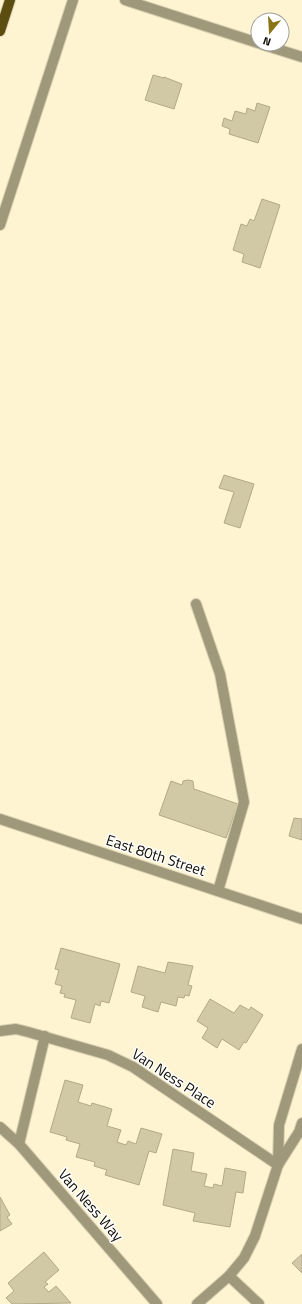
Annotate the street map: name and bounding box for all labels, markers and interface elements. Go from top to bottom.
north arrow [250,12,290,52]
text: N [261,33,273,50]
street label: East 80th Street [103,828,209,882]
street label: Van Ness Place [127,1042,221,1114]
street label: Van Ness Way [53,1164,129,1246]

